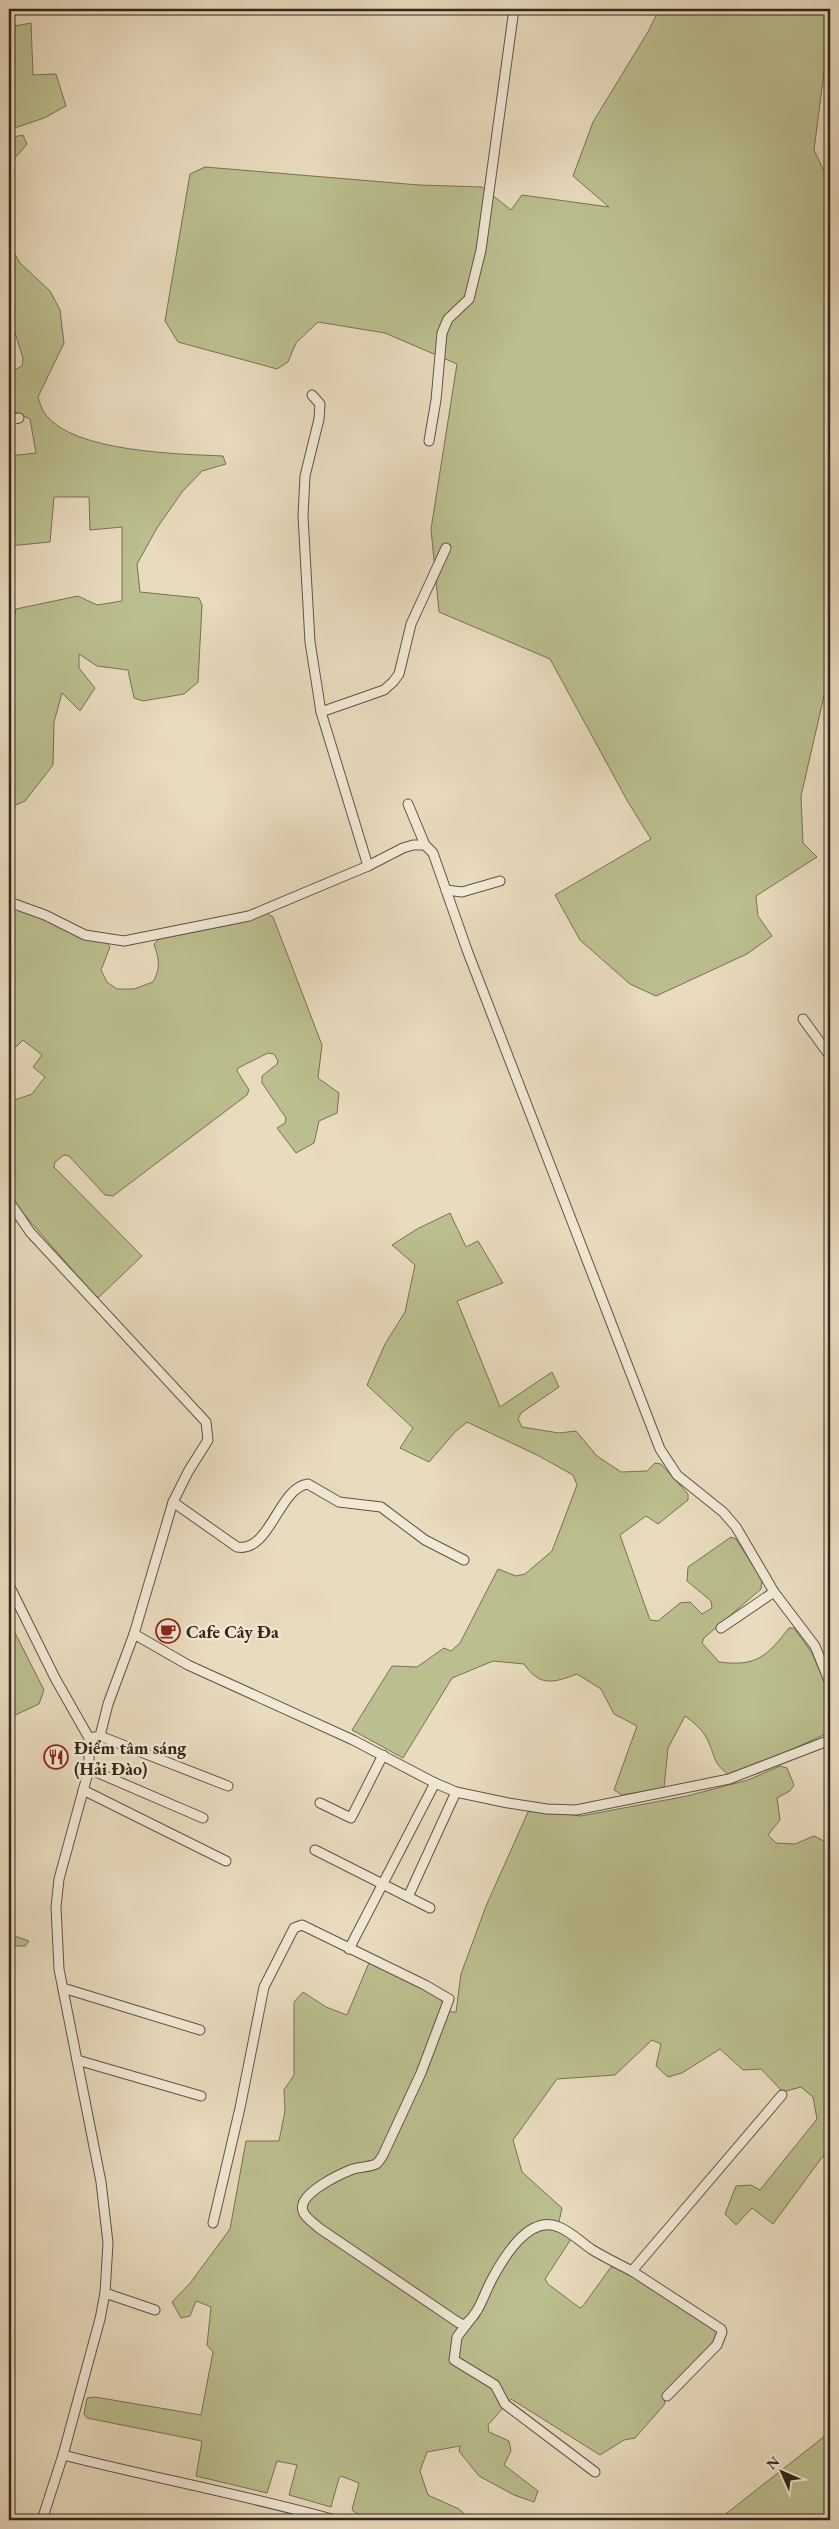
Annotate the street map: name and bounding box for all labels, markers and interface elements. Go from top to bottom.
cafe icon: Cafe Cây Đa [155,1618,181,1644]
place label: Cafe Cây Đa [186,1620,279,1643]
place label: Điểm tâm sáng (Hải Đào) [74,1736,187,1780]
restaurant icon: Điểm tâm sáng (Hải Đào) [43,1744,69,1770]
north arrow [756,2446,806,2496]
text: N [762,2452,784,2473]

